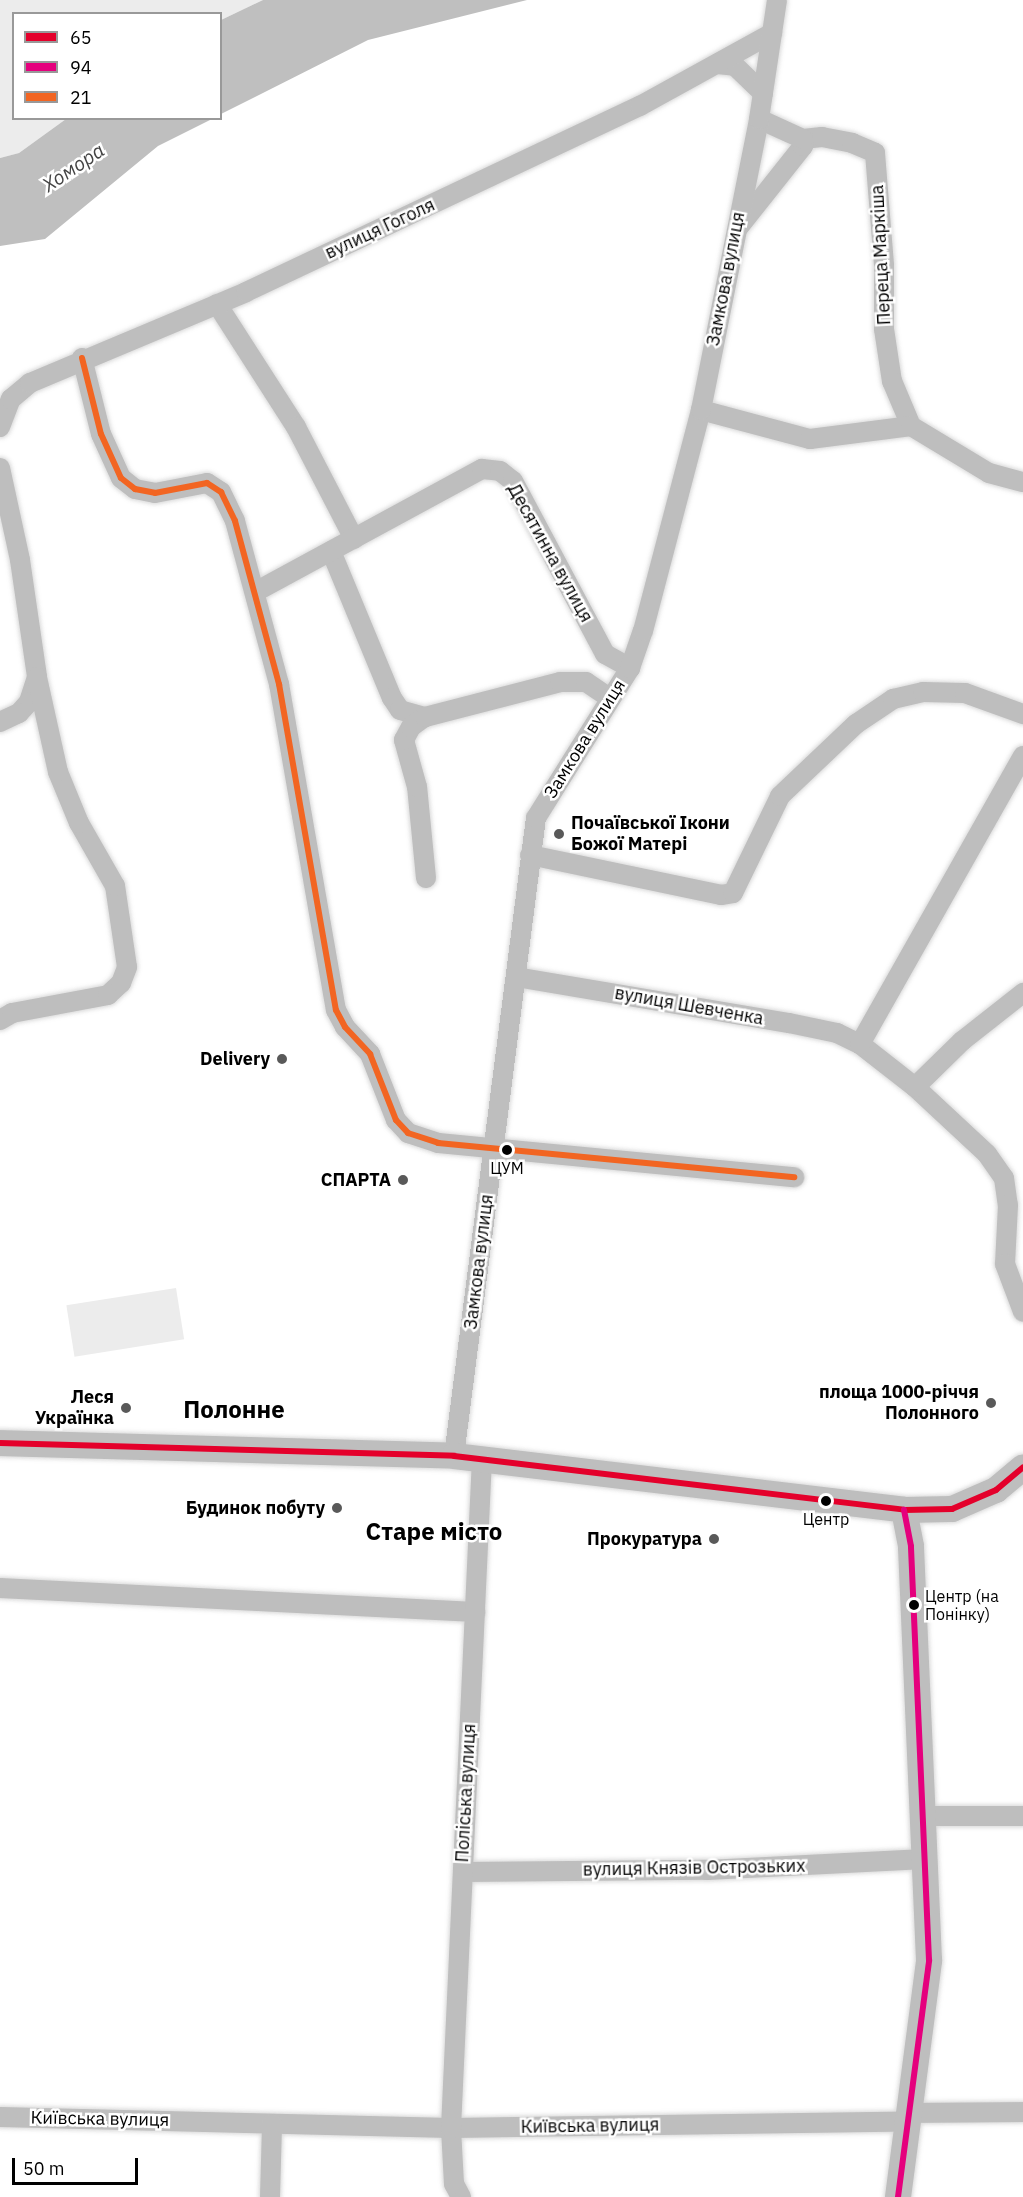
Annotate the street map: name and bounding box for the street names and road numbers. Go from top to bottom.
street label: Переца Маркіша [867,184,895,326]
street label: вулиця Гоголя [322,194,438,264]
street label: Замкова вулиця [702,210,750,348]
street label: Десятинна вулиця [503,480,597,626]
street label: Замкова вулиця [540,676,630,802]
street label: вулиця Шевченка [613,982,765,1030]
street label: Замкова вулиця [460,1193,498,1331]
street label: Поліська вулиця [452,1723,480,1863]
street label: вулиця Князів Острозьких [583,1855,805,1881]
street label: Київська вулиця [31,2107,169,2131]
street label: Київська вулиця [521,2114,659,2138]

